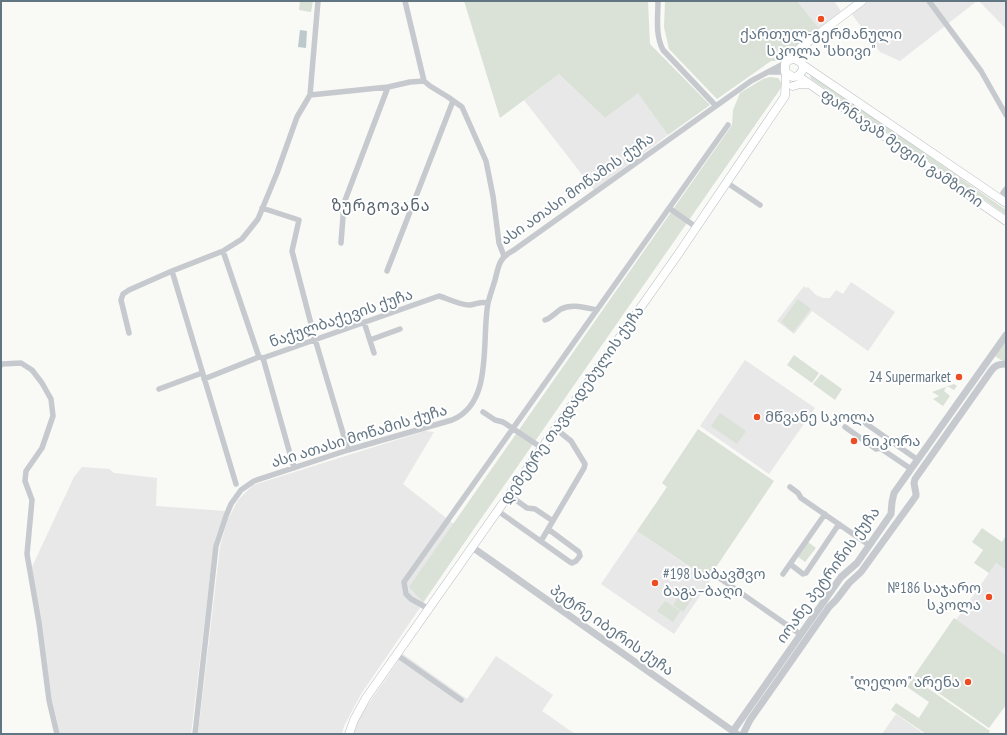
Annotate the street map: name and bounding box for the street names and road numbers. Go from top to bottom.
street label: ფარნავაზ მეფის გამზირი [817,84,987,211]
street label: ასი ათასი მოწამის ქუჩა [496,128,657,249]
street label: ნაქულბაქევის ქუჩა [267,284,415,351]
street label: დემეტრე თავდადებულის ქუჩა [496,302,648,508]
street label: ასი ათასი მოწამის ქუჩა [269,400,449,471]
street label: იოანე პეტრიწის ქუჩა [772,503,884,647]
street label: პეტრე იბერის ქუჩა [547,580,678,679]

